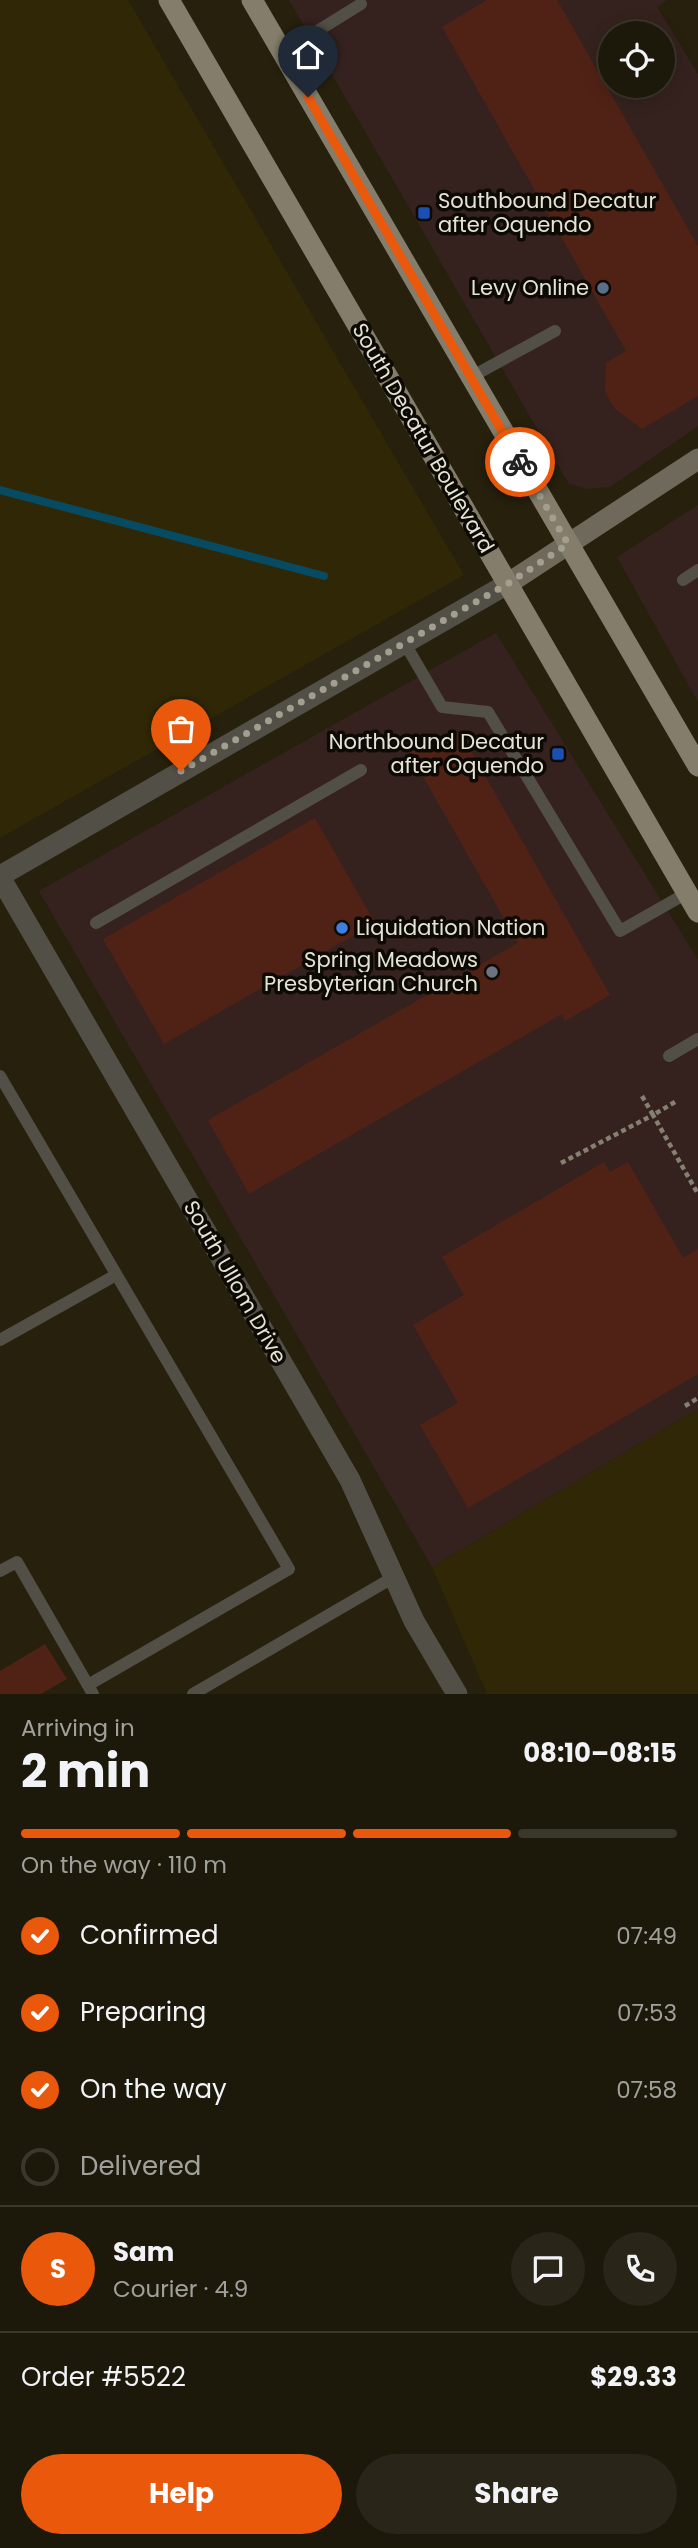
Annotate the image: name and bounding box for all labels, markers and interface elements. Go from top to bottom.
map controls [598,21,675,98]
button: locate [598,21,675,98]
pin [278,25,338,97]
icon: home [289,36,327,74]
place label: Southbound Decatur after Oquendo [438,186,657,239]
marker: Southbound Decatur after Oquendo [416,205,432,221]
place label: Levy Online [471,273,589,302]
marker: Levy Online [595,280,611,296]
street label: South Decatur Boulevard [346,317,501,558]
courier [485,427,555,497]
icon: bike [501,443,539,481]
pin [151,699,211,771]
icon: bag [162,710,200,748]
place label: Northbound Decatur after Oquendo [329,727,544,780]
marker: Northbound Decatur after Oquendo [550,746,566,762]
place label: Liquidation Nation [356,913,545,942]
marker: Liquidation Nation [334,920,350,936]
place label: Spring Meadows Presbyterian Church [264,945,478,998]
marker: Spring Meadows Presbyterian Church [484,964,500,980]
street label: South Ullom Drive [177,1195,294,1369]
text: Arriving in [21,1712,135,1744]
text: 08:10–08:15 [523,1735,677,1771]
text: 2 min [21,1739,150,1803]
text: On the way · 110 m [21,1849,227,1881]
icon: check [21,1917,59,1955]
text: Confirmed [80,1917,218,1953]
text: 07:49 [616,1920,677,1952]
icon: check [21,1994,59,2032]
text: Preparing [80,1994,206,2030]
text: 07:53 [617,1997,677,2029]
icon: check [21,2071,59,2109]
text: On the way [80,2071,227,2107]
text: 07:58 [616,2074,677,2106]
text: Delivered [80,2148,201,2184]
button: chat [511,2232,585,2306]
button: phone [603,2232,677,2306]
text: Sam [113,2234,174,2270]
text: S [50,2251,66,2287]
text: Courier · 4.9 [113,2273,248,2305]
text: Order #5522 [21,2359,186,2395]
text: $29.33 [590,2359,677,2395]
button: Help [21,2454,342,2534]
button: Share [356,2454,677,2534]

